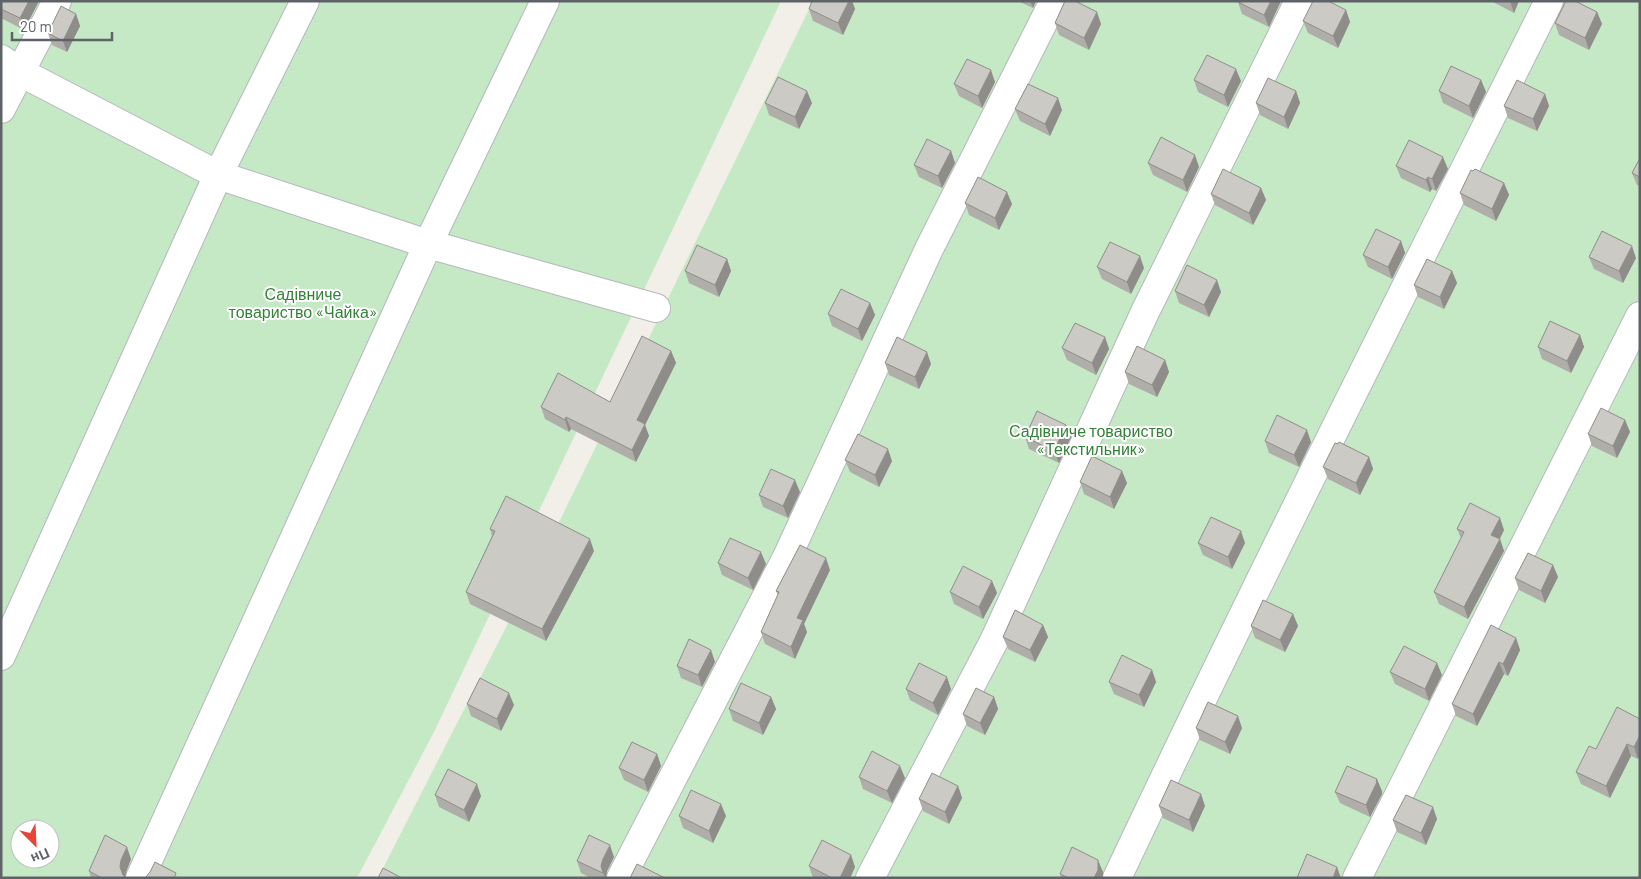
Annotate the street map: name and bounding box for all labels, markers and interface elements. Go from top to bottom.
scale bar [12,10,112,42]
text: 20 m [20,17,52,35]
park label: Садівниче товариство «Чайка» [229,284,377,321]
park label: Садівниче товариство «Текстильник» [1009,421,1173,458]
north arrow [10,819,60,869]
text: Пн [29,845,52,868]

